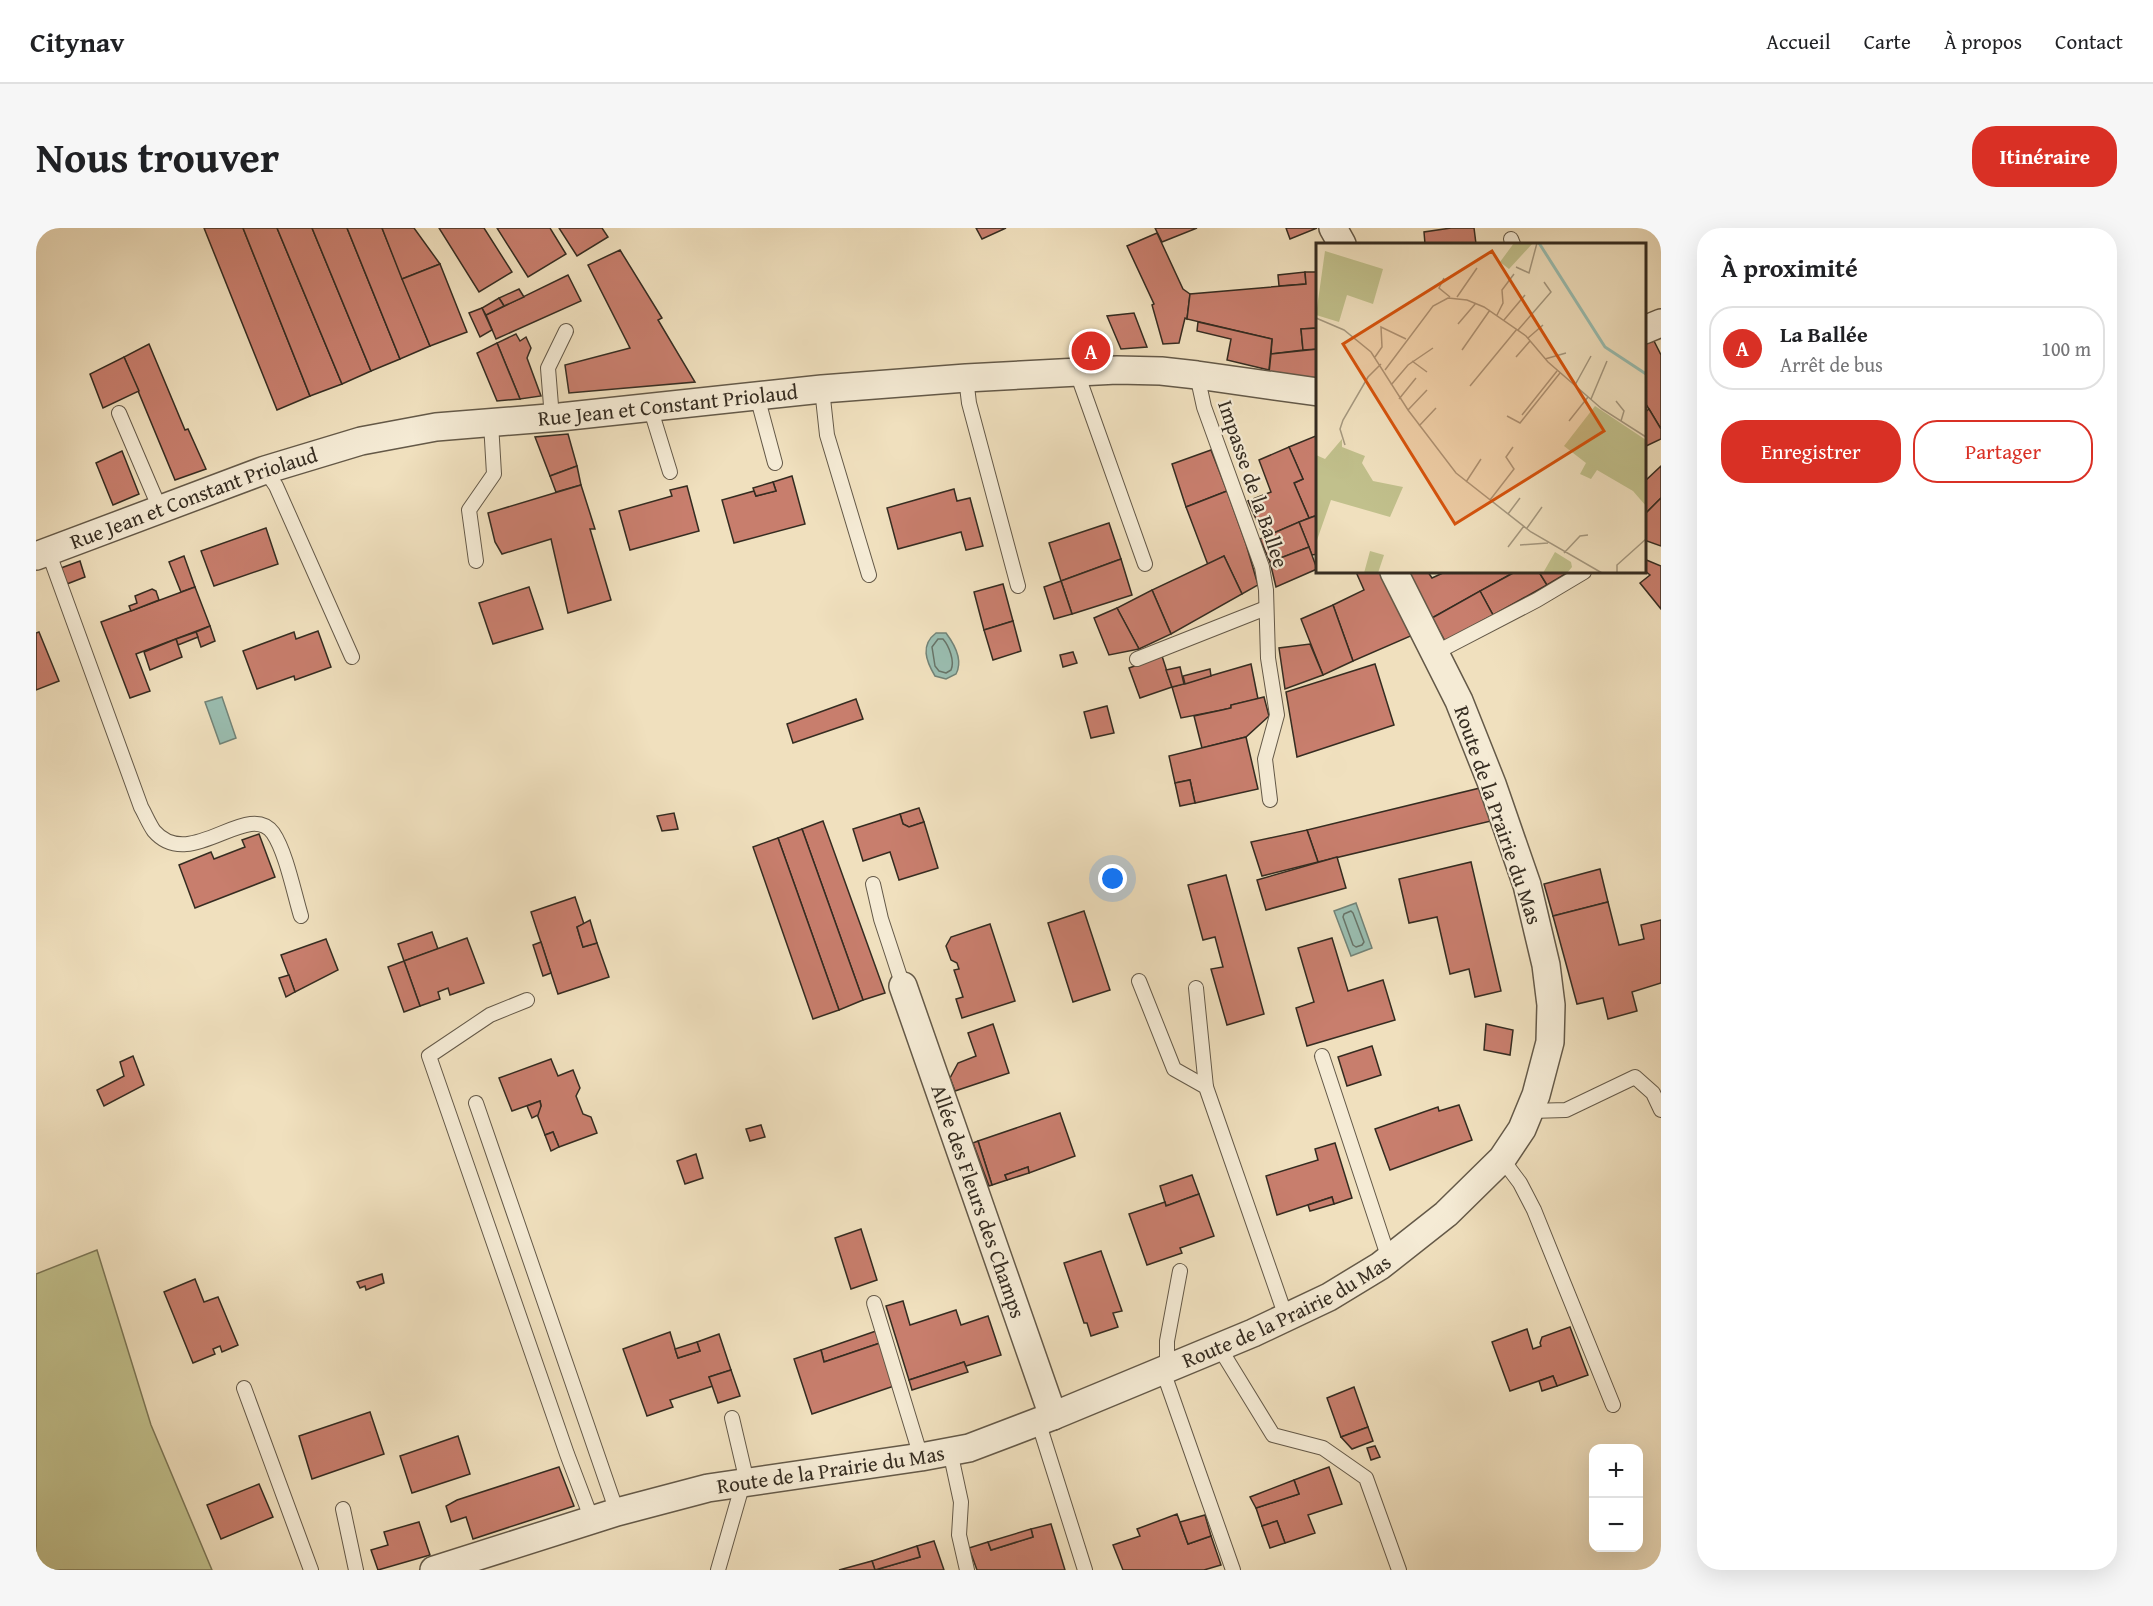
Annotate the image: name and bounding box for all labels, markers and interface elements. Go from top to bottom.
text: Citynav [30,21,124,62]
text: Accueil [1766,26,1831,57]
text: Carte [1864,26,1911,57]
text: À propos [1944,26,2022,57]
text: Contact [2055,26,2123,57]
text: Nous trouver [36,126,279,187]
button: Itinéraire [1972,126,2117,187]
inset map [1316,243,1646,573]
text: À proximité [1721,248,1858,287]
text: La Ballée [1780,318,1868,350]
pin: A [1072,328,1110,374]
text: A [1736,334,1749,363]
text: 100 m [2041,334,2091,363]
text: Arrêt de bus [1780,350,1883,379]
street label: Rue Jean et Constant Priolaud [537,376,800,434]
street label: Impasse de la Ballee [1210,396,1297,572]
button: Enregistrer [1721,420,1901,483]
button: Partager [1913,420,2093,483]
street label: Rue Jean et Constant Priolaud [65,439,322,557]
street label: Route de la Prairie du Mas [1446,701,1550,928]
your location [1098,864,1127,893]
street label: Allée des Fleurs des Champs [923,1080,1034,1322]
street label: Route de la Prairie du Mas [1177,1247,1397,1376]
street label: Route de la Prairie du Mas [715,1437,947,1502]
map controls [1589,1444,1643,1552]
button: + [1589,1444,1643,1498]
button: − [1589,1498,1643,1552]

